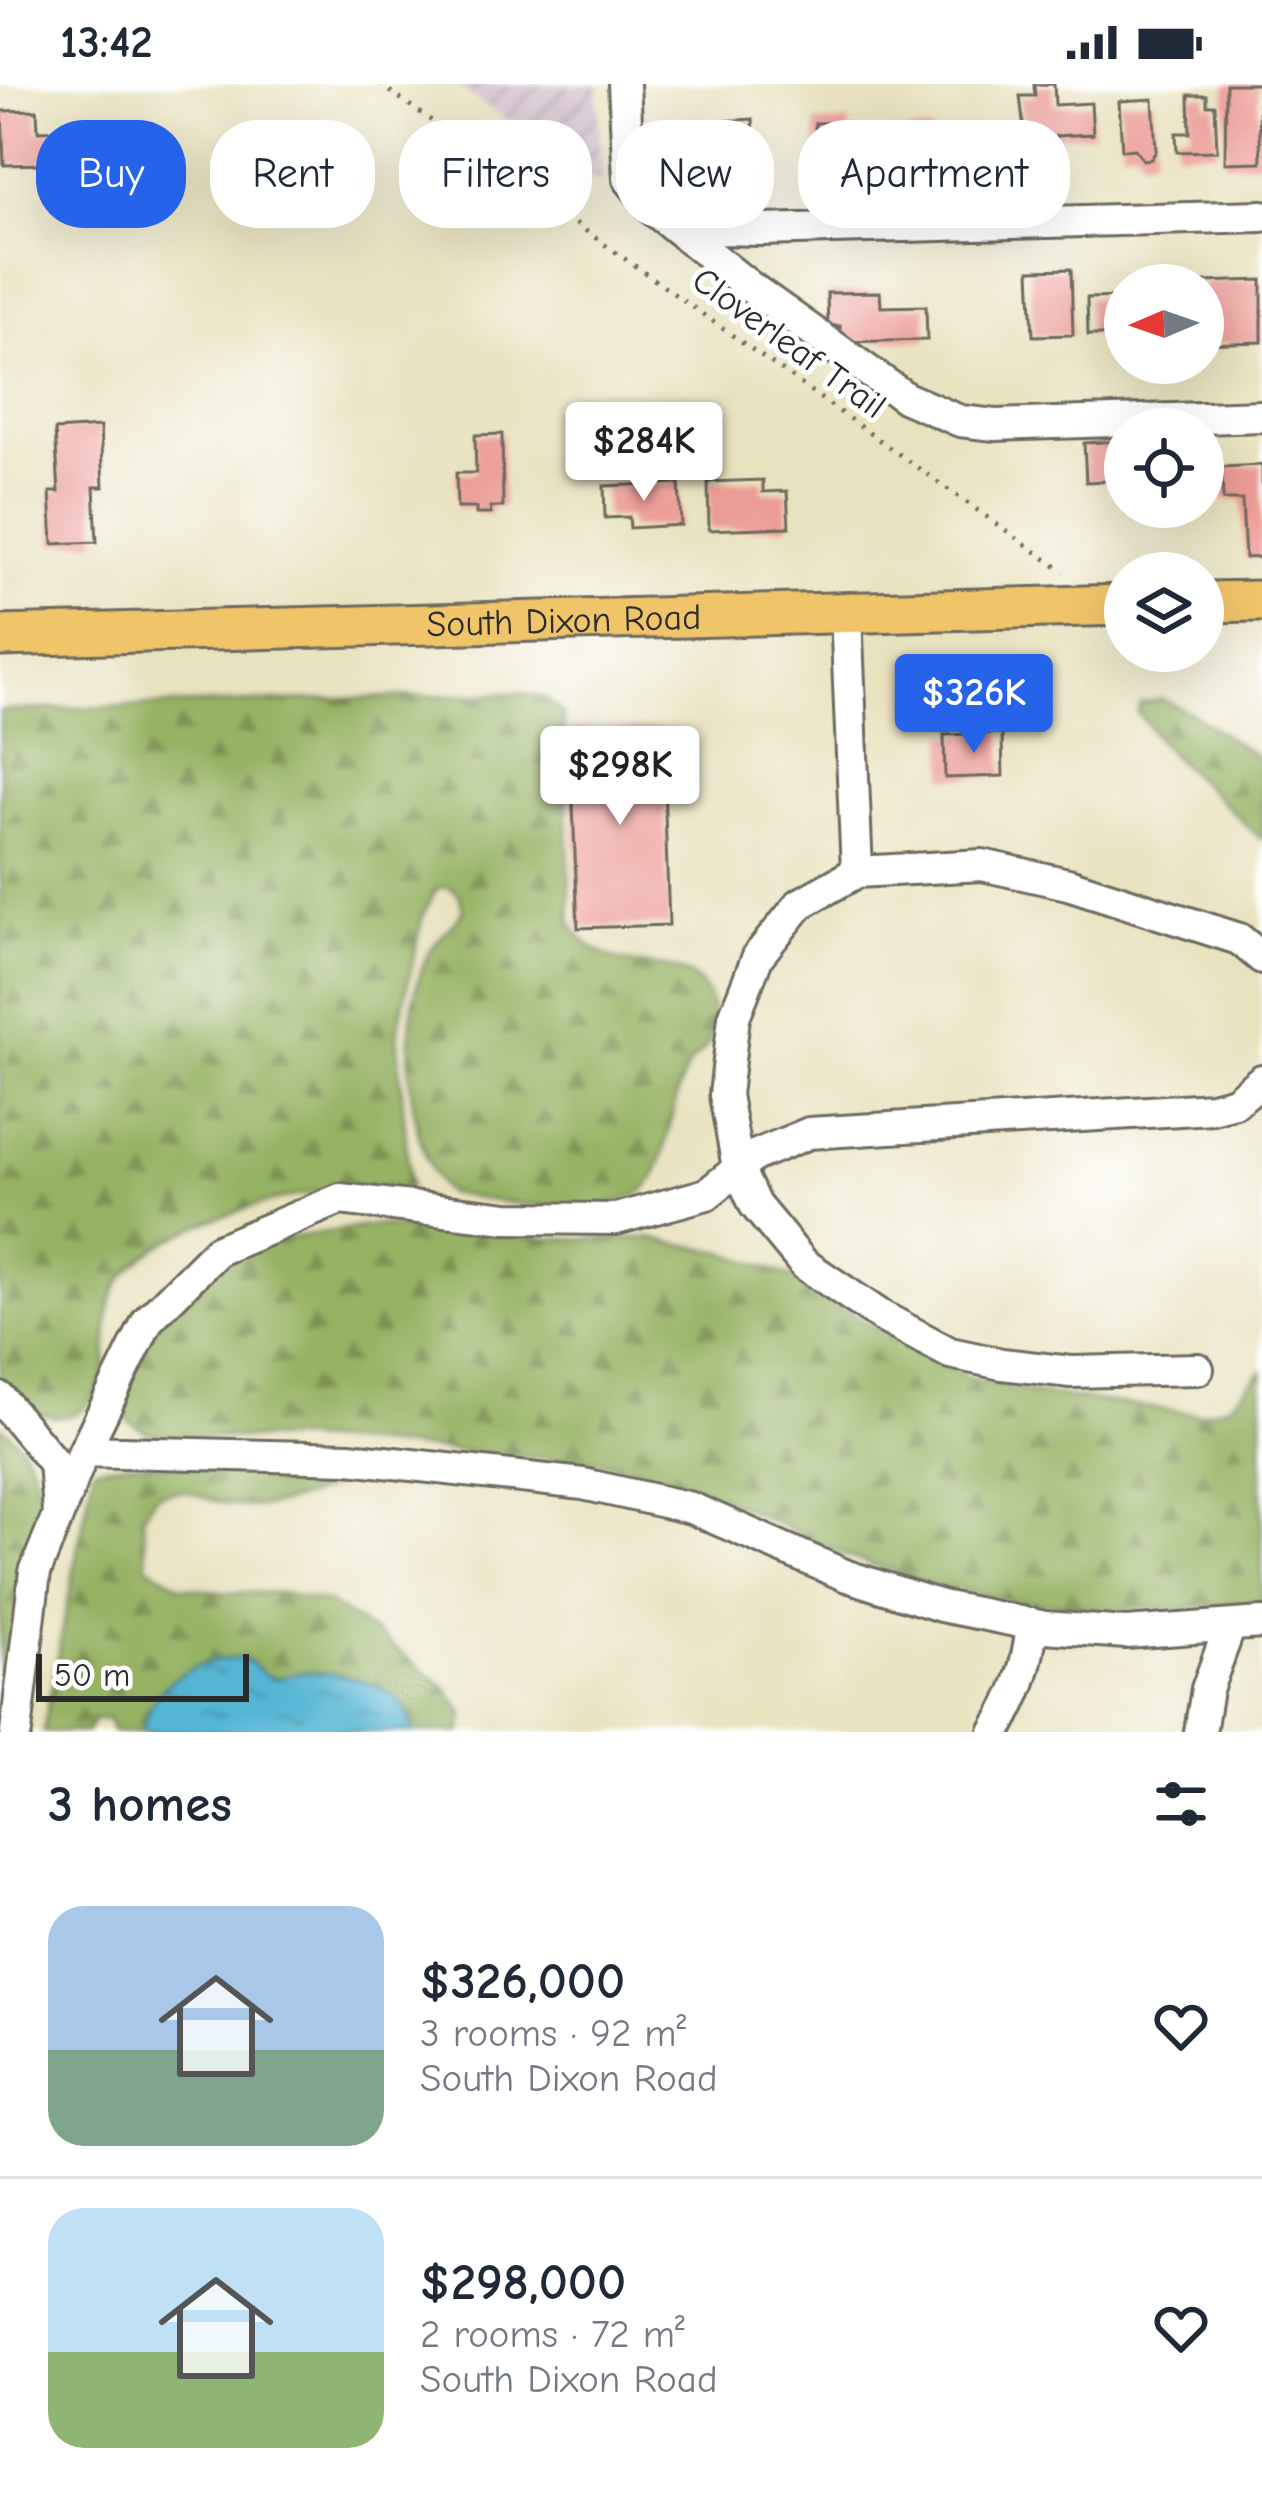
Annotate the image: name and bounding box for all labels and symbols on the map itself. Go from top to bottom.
street label: Cloverleaf Trail [684,259,894,427]
north arrow [1104,264,1224,384]
pin: $284K [560,402,728,504]
street label: South Dixon Road [426,596,702,645]
pin: $326K [890,654,1058,756]
pin: $298K [536,726,704,828]
scale bar [36,1648,249,1701]

